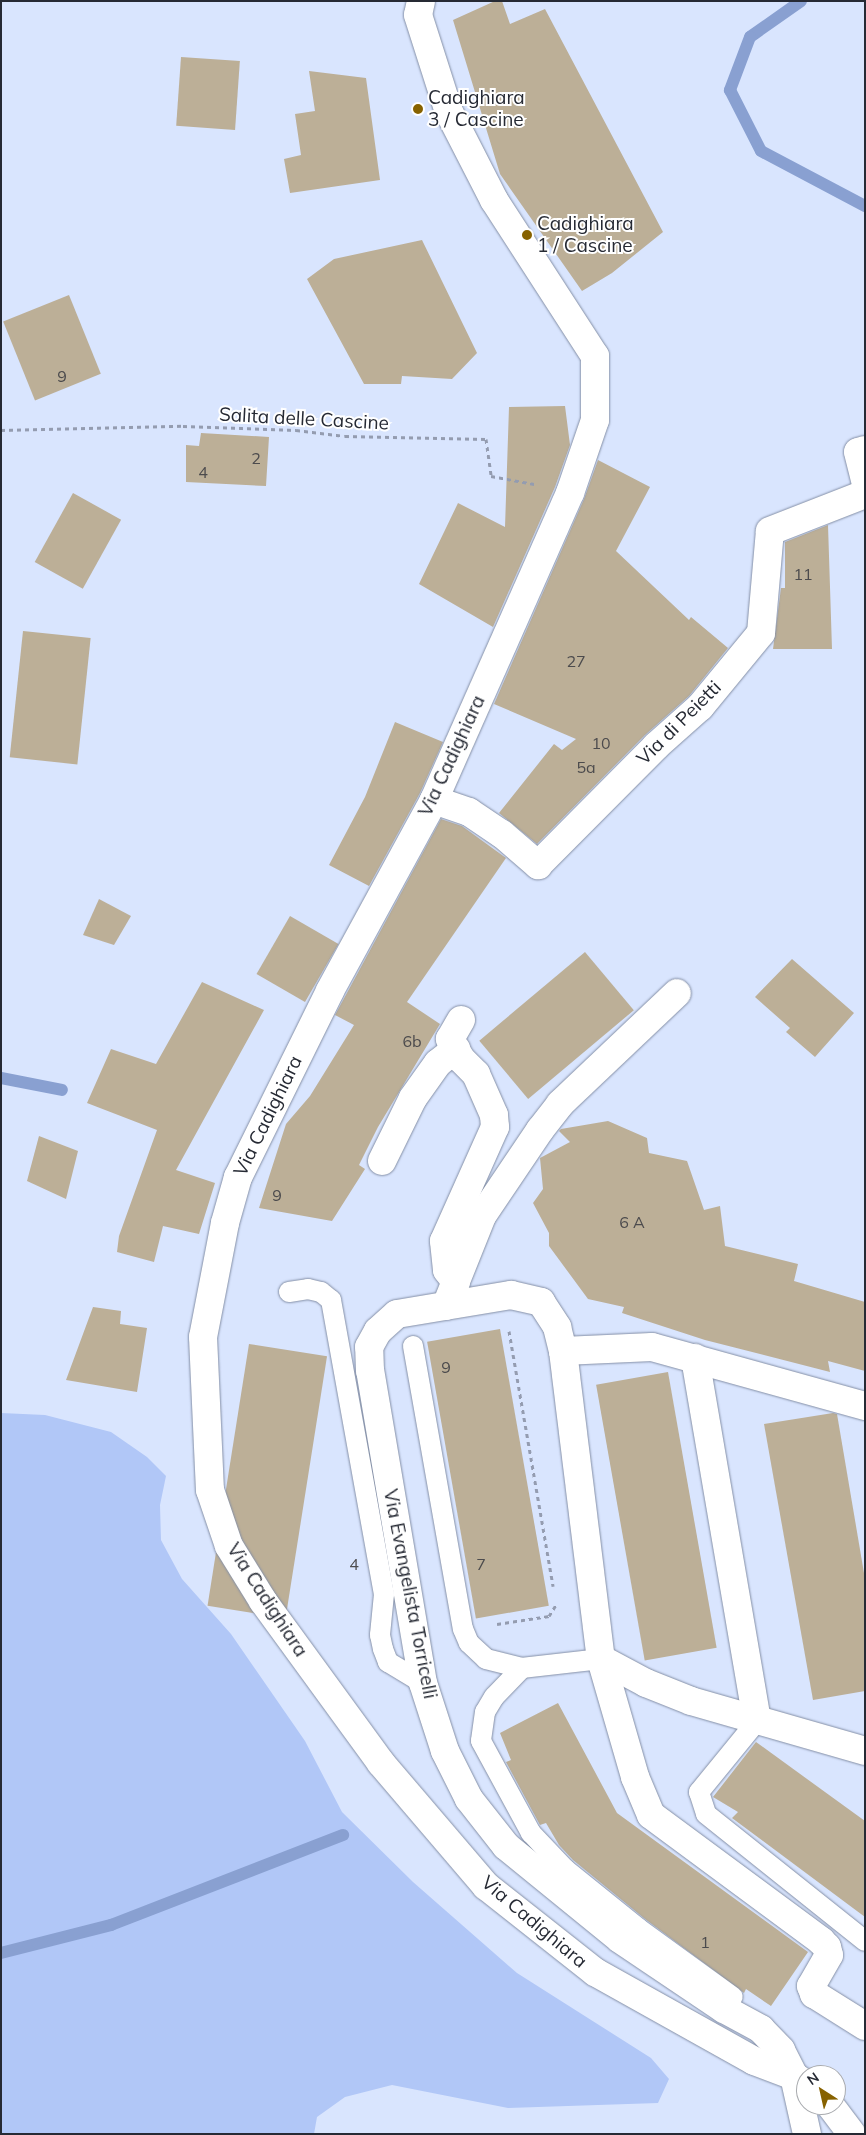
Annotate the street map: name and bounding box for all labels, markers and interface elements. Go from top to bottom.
place label: Cadighiara 3 / Cascine [428,87,525,131]
marker: Cadighiara 3 / Cascine [412,103,424,115]
place label: Cadighiara 1 / Cascine [537,213,634,257]
marker: Cadighiara 1 / Cascine [521,229,533,241]
house number: 9 [57,366,67,386]
street label: Salita delle Cascine [218,403,390,435]
house number: 2 [251,448,261,468]
house number: 4 [198,462,208,482]
house number: 11 [793,564,813,584]
house number: 27 [566,651,586,671]
street label: Via di Peietti [632,676,726,770]
street label: Via Cadighiara [414,692,490,820]
house number: 10 [591,733,611,753]
house number: 5a [576,757,596,777]
house number: 6b [402,1031,422,1051]
street label: Via Cadighiara [229,1052,307,1180]
house number: 9 [272,1185,282,1205]
house number: 6 A [619,1212,645,1232]
house number: 9 [441,1357,451,1377]
street label: Via Evangelista Torricelli [378,1487,442,1701]
street label: Via Cadighiara [222,1539,312,1661]
house number: 4 [349,1554,359,1574]
house number: 7 [476,1554,486,1574]
street label: Via Cadighiara [477,1871,591,1973]
house number: 1 [700,1932,710,1952]
north arrow [796,2065,846,2115]
text: N [803,2068,822,2089]

